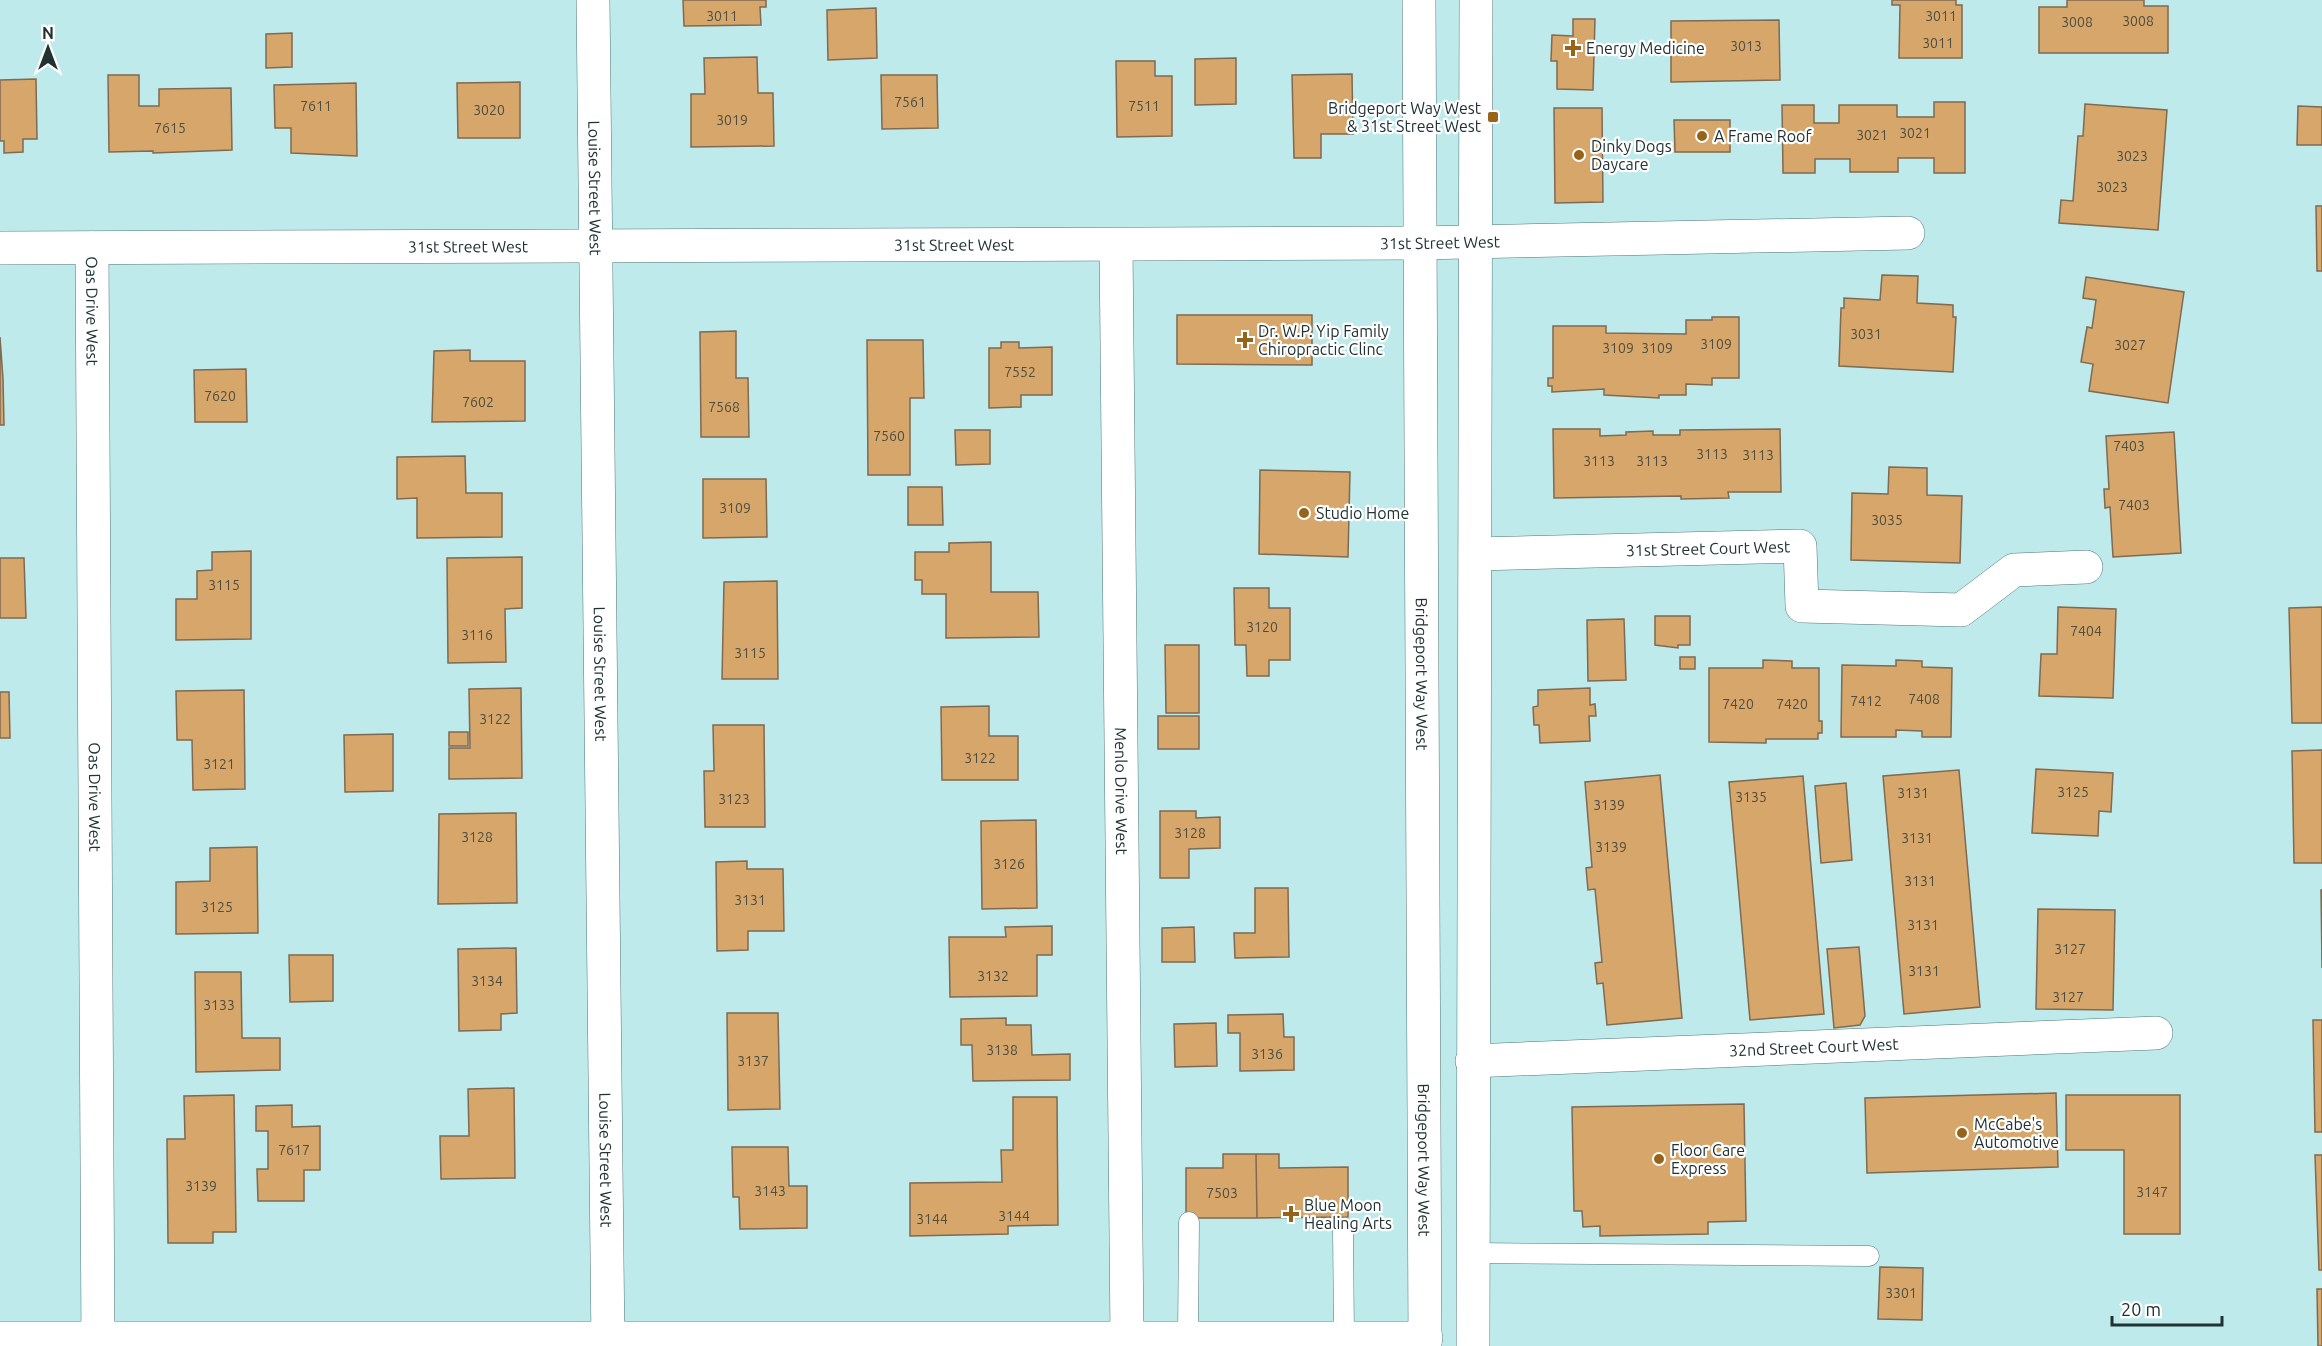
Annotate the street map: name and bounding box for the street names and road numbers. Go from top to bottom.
street label: Louise Street West [585,120,605,256]
street label: 31st Street West [1380,232,1501,252]
street label: 31st Street West [894,235,1015,254]
street label: 31st Street West [408,237,529,256]
street label: Oas Drive West [83,256,102,366]
street label: 31st Street Court West [1626,537,1791,559]
street label: Bridgeport Way West [1413,597,1431,751]
street label: Louise Street West [591,606,610,742]
street label: Menlo Drive West [1112,727,1131,855]
street label: Oas Drive West [86,742,104,852]
street label: 32nd Street Court West [1729,1035,1900,1059]
street label: Bridgeport Way West [1415,1083,1434,1237]
street label: Louise Street West [596,1092,616,1228]

